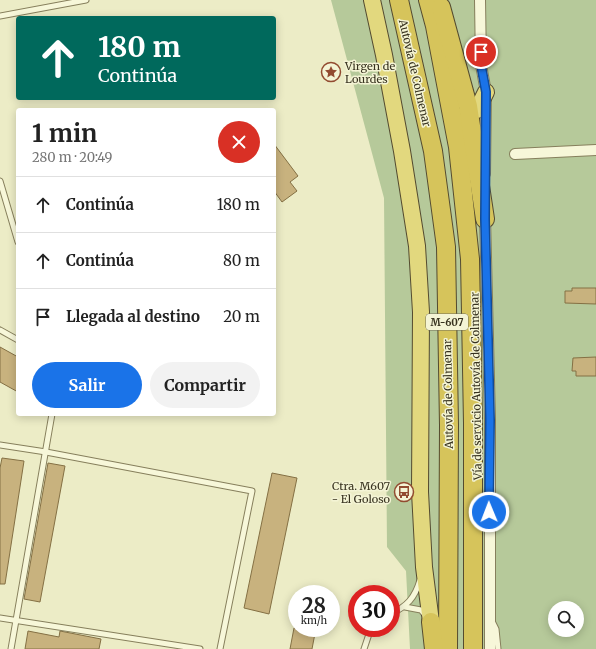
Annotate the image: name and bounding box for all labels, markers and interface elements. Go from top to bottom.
street label: Autovía de Colmenar [396,17,434,128]
text: 180 m [98,29,181,65]
icon: ahead [32,32,84,84]
pin [464,35,498,69]
icon: arrive [470,41,492,63]
place label: Virgen de Lourdes [344,59,395,86]
place icon: Virgen de Lourdes [320,61,342,83]
text: Continúa [98,64,177,87]
text: 1 min [32,118,97,149]
button: close [218,121,260,163]
text: 280 m · 20:49 [32,149,112,166]
icon: ahead [32,194,54,216]
text: Continúa [66,195,134,214]
text: 180 m [217,195,260,214]
icon: ahead [32,250,54,272]
text: Continúa [66,251,134,270]
text: 80 m [223,251,260,270]
street label: Vía de servicio Autovía de Colmenar [467,292,485,481]
icon: arrive [32,306,54,328]
text: Llegada al destino [66,307,200,326]
text: 20 m [223,307,260,326]
road number: M-607 [426,314,468,330]
street label: Autovía de Colmenar [440,339,456,450]
button: Salir [32,362,142,408]
button: Compartir [150,362,260,408]
place label: Ctra. M607 - El Goloso [332,479,391,506]
bus stop icon: Ctra. M607 - El Goloso [393,481,415,503]
position arrow [468,491,510,533]
speed limit sign: 30 [348,585,400,637]
text: 28 [302,593,326,618]
map controls [548,601,584,637]
button: search [548,601,584,637]
text: km/h [301,614,327,627]

